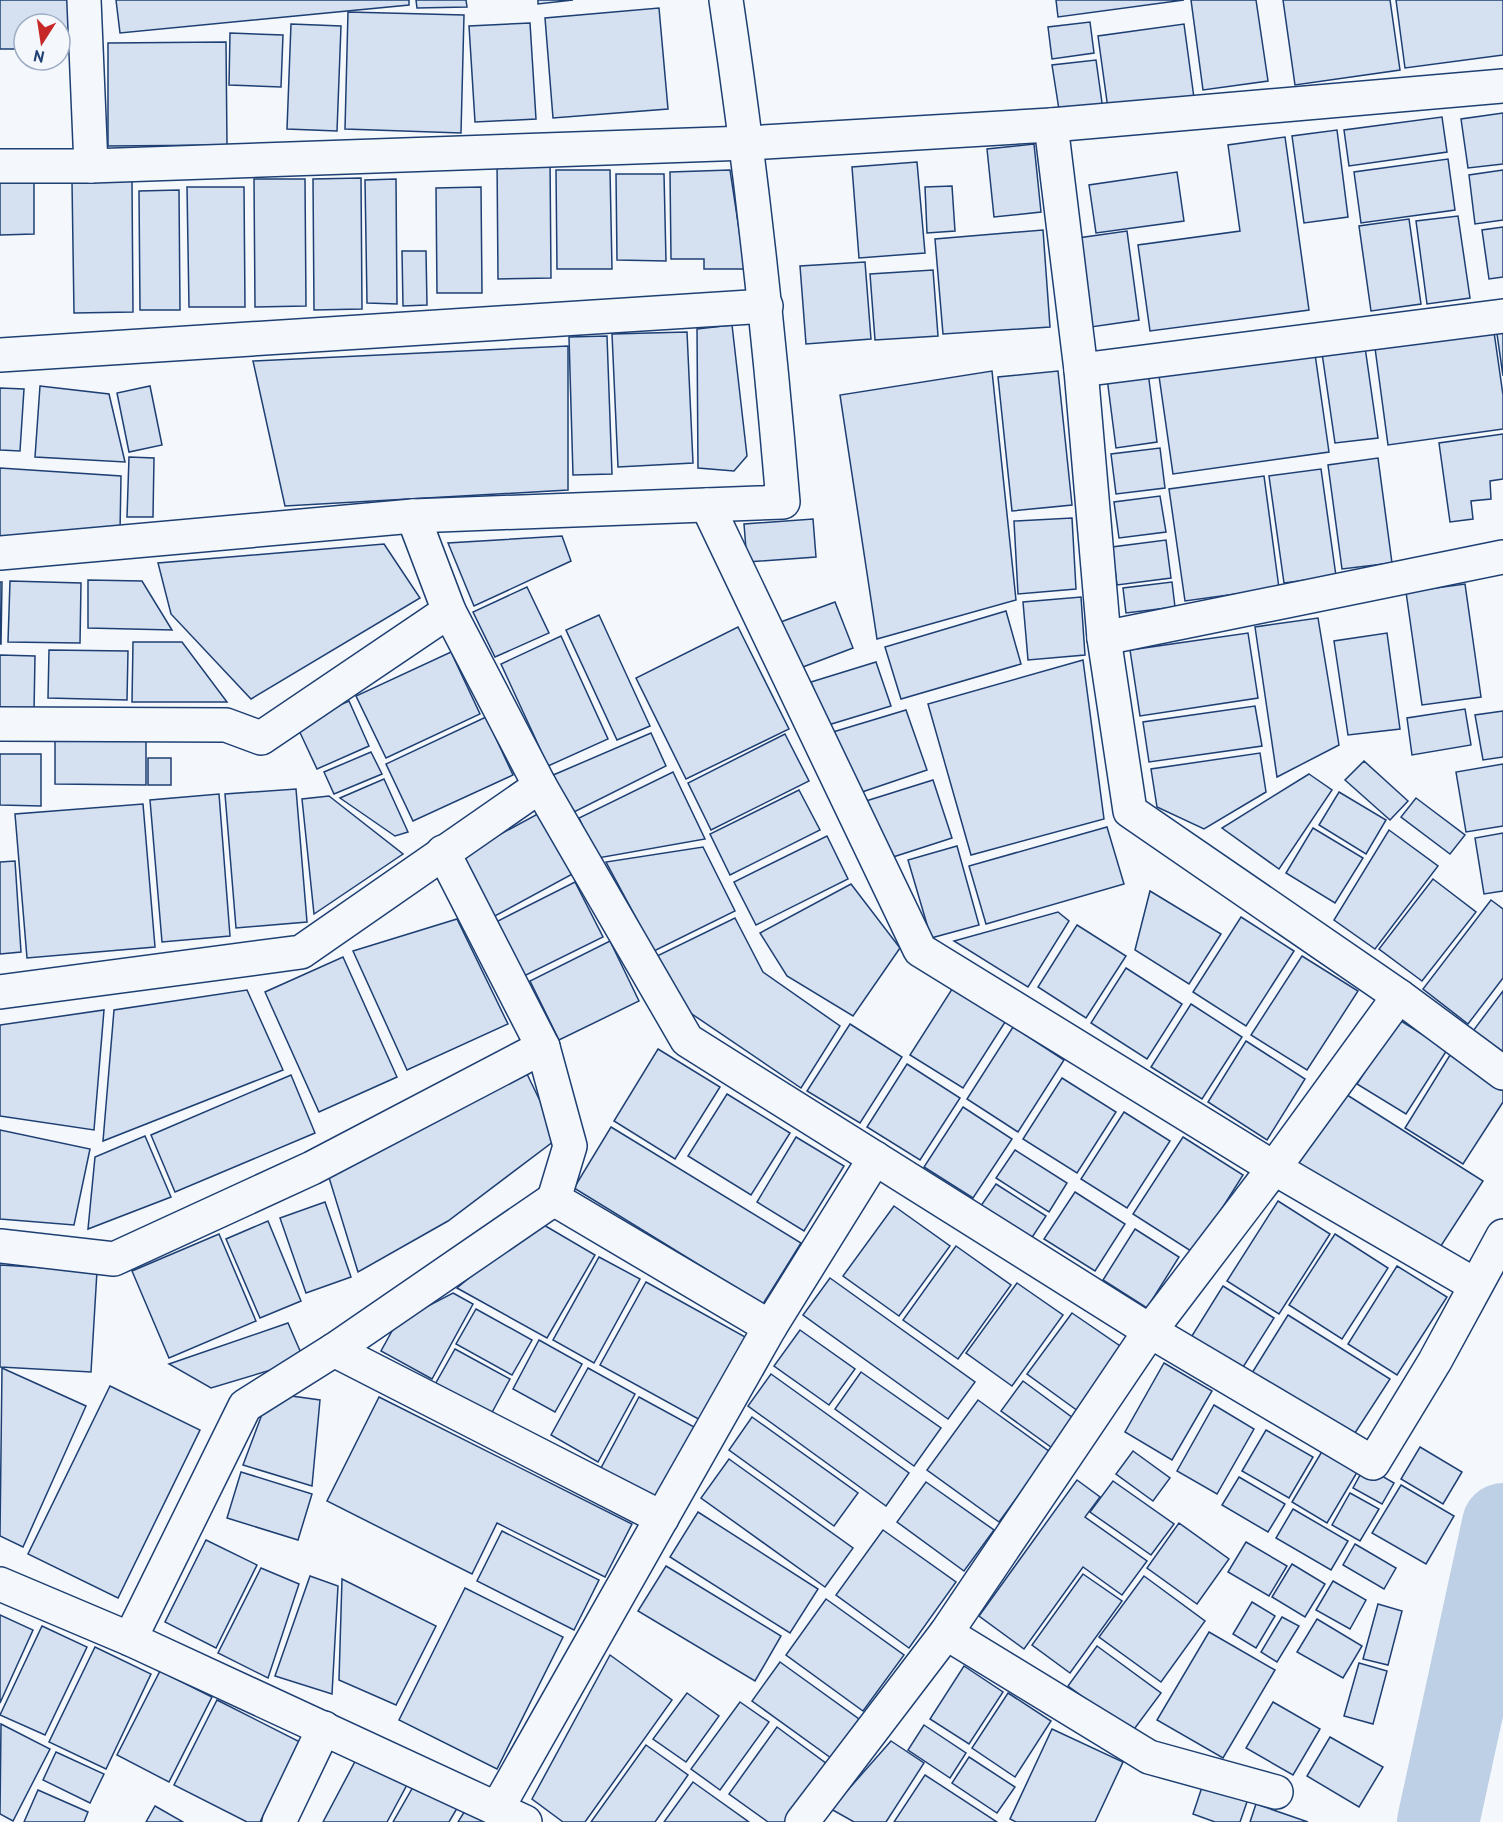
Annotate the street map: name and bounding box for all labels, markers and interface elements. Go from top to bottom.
north arrow [12,12,72,72]
text: N [32,46,46,68]

